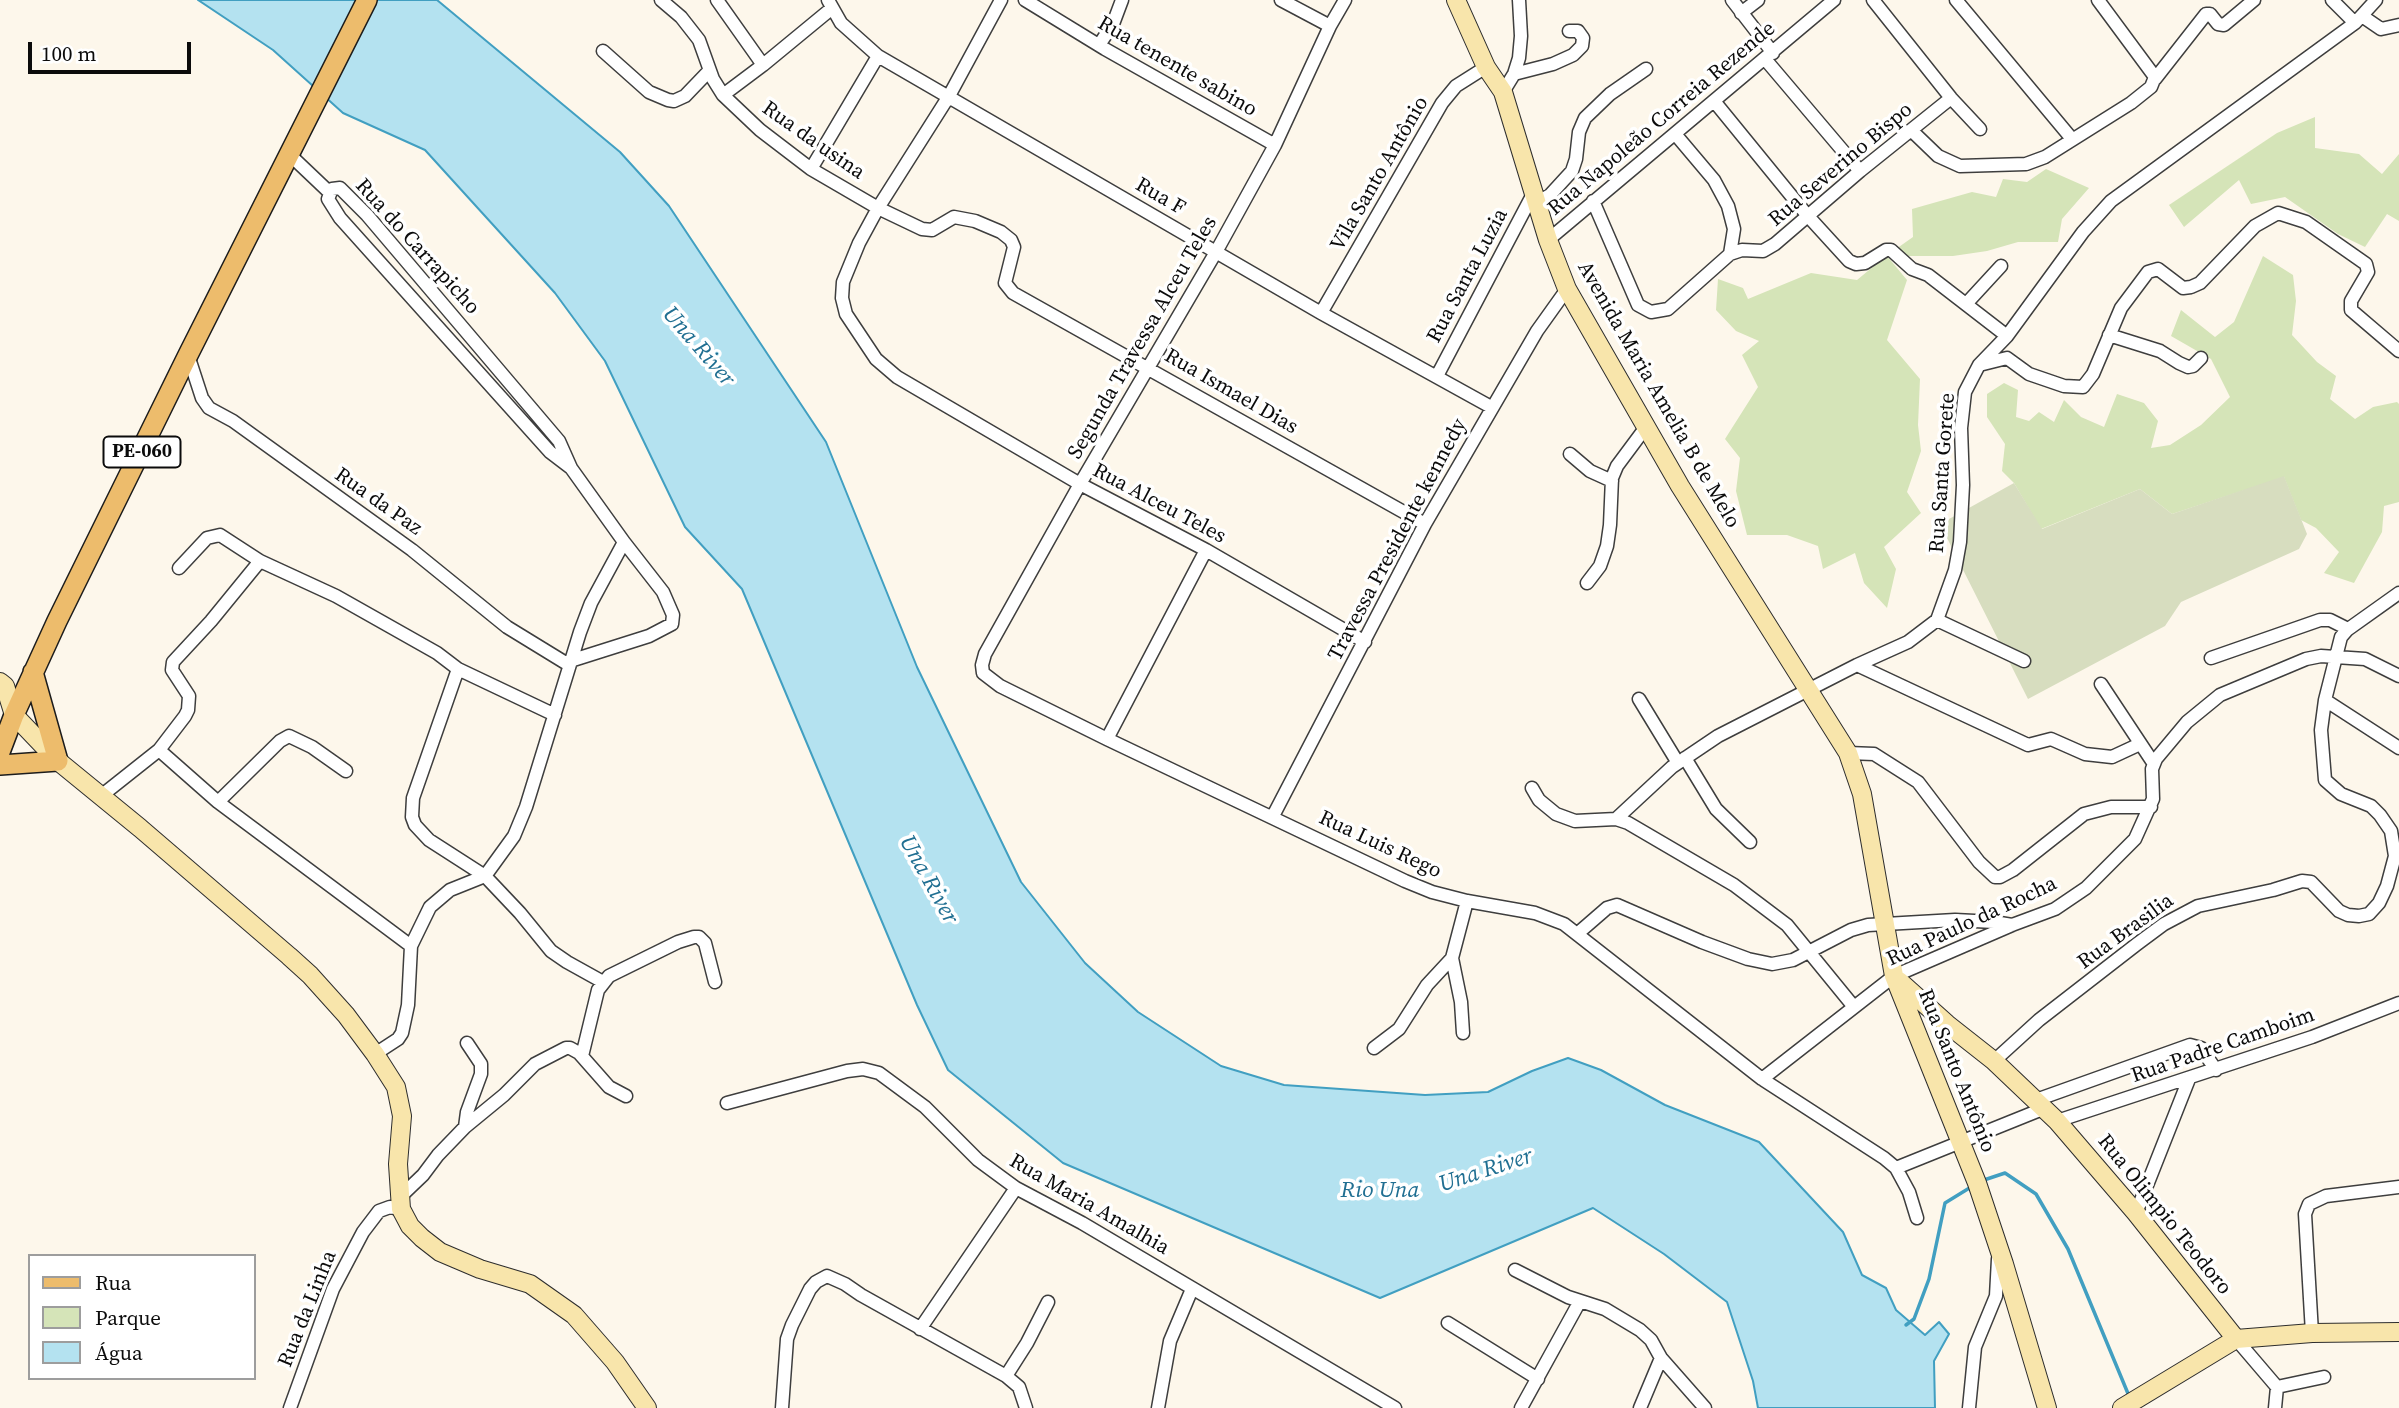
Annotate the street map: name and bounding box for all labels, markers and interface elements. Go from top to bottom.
street label: Rua tenente sabino [1093,11,1261,123]
street label: Rua Napoleão Correia Rezende [1543,17,1781,221]
scale bar [32,28,194,72]
text: 100 m [41,39,96,68]
street label: Vila Santo Antônio [1326,92,1434,256]
street label: Rua da usina [757,96,869,186]
street label: Rua Severino Bispo [1764,98,1918,232]
street label: Rua F [1131,173,1189,221]
street label: Rua do Carrapicho [349,174,485,320]
street label: Rua Santa Luzia [1422,205,1514,347]
street label: Segunda Travessa Alceu Teles [1063,212,1223,464]
street label: Avenida Maria Amelia B de Melo [1571,257,1745,533]
water label: Una River [656,301,740,393]
street label: Rua Ismael Dias [1160,344,1302,440]
street label: Rua Santa Gorete [1925,392,1961,554]
street label: Travessa Presidente kennedy [1323,415,1473,665]
road number: PE-060 [104,436,180,467]
street label: Rua Alceu Teles [1088,458,1230,550]
street label: Rua da Paz [329,463,427,541]
street label: Rua Luis Rego [1315,806,1445,884]
water label: Una River [892,831,964,929]
street label: Rua Paulo da Rocha [1883,872,2061,972]
street label: Rua Brasilia [2073,889,2179,975]
street label: Rua Santo Antônio [1912,986,2000,1156]
street label: Rua Padre Camboim [2128,1003,2318,1089]
street label: Rua Olimpio Teodoro [2092,1130,2236,1300]
water label: Una River [1436,1143,1536,1199]
street label: Rua Maria Amalhia [1005,1149,1173,1261]
water label: Rio Una [1341,1177,1419,1205]
street label: Rua da Linha [273,1247,343,1371]
legend [28,1254,256,1380]
text: Rua [95,1268,131,1297]
text: Parque [95,1303,161,1332]
text: Água [95,1338,143,1367]

